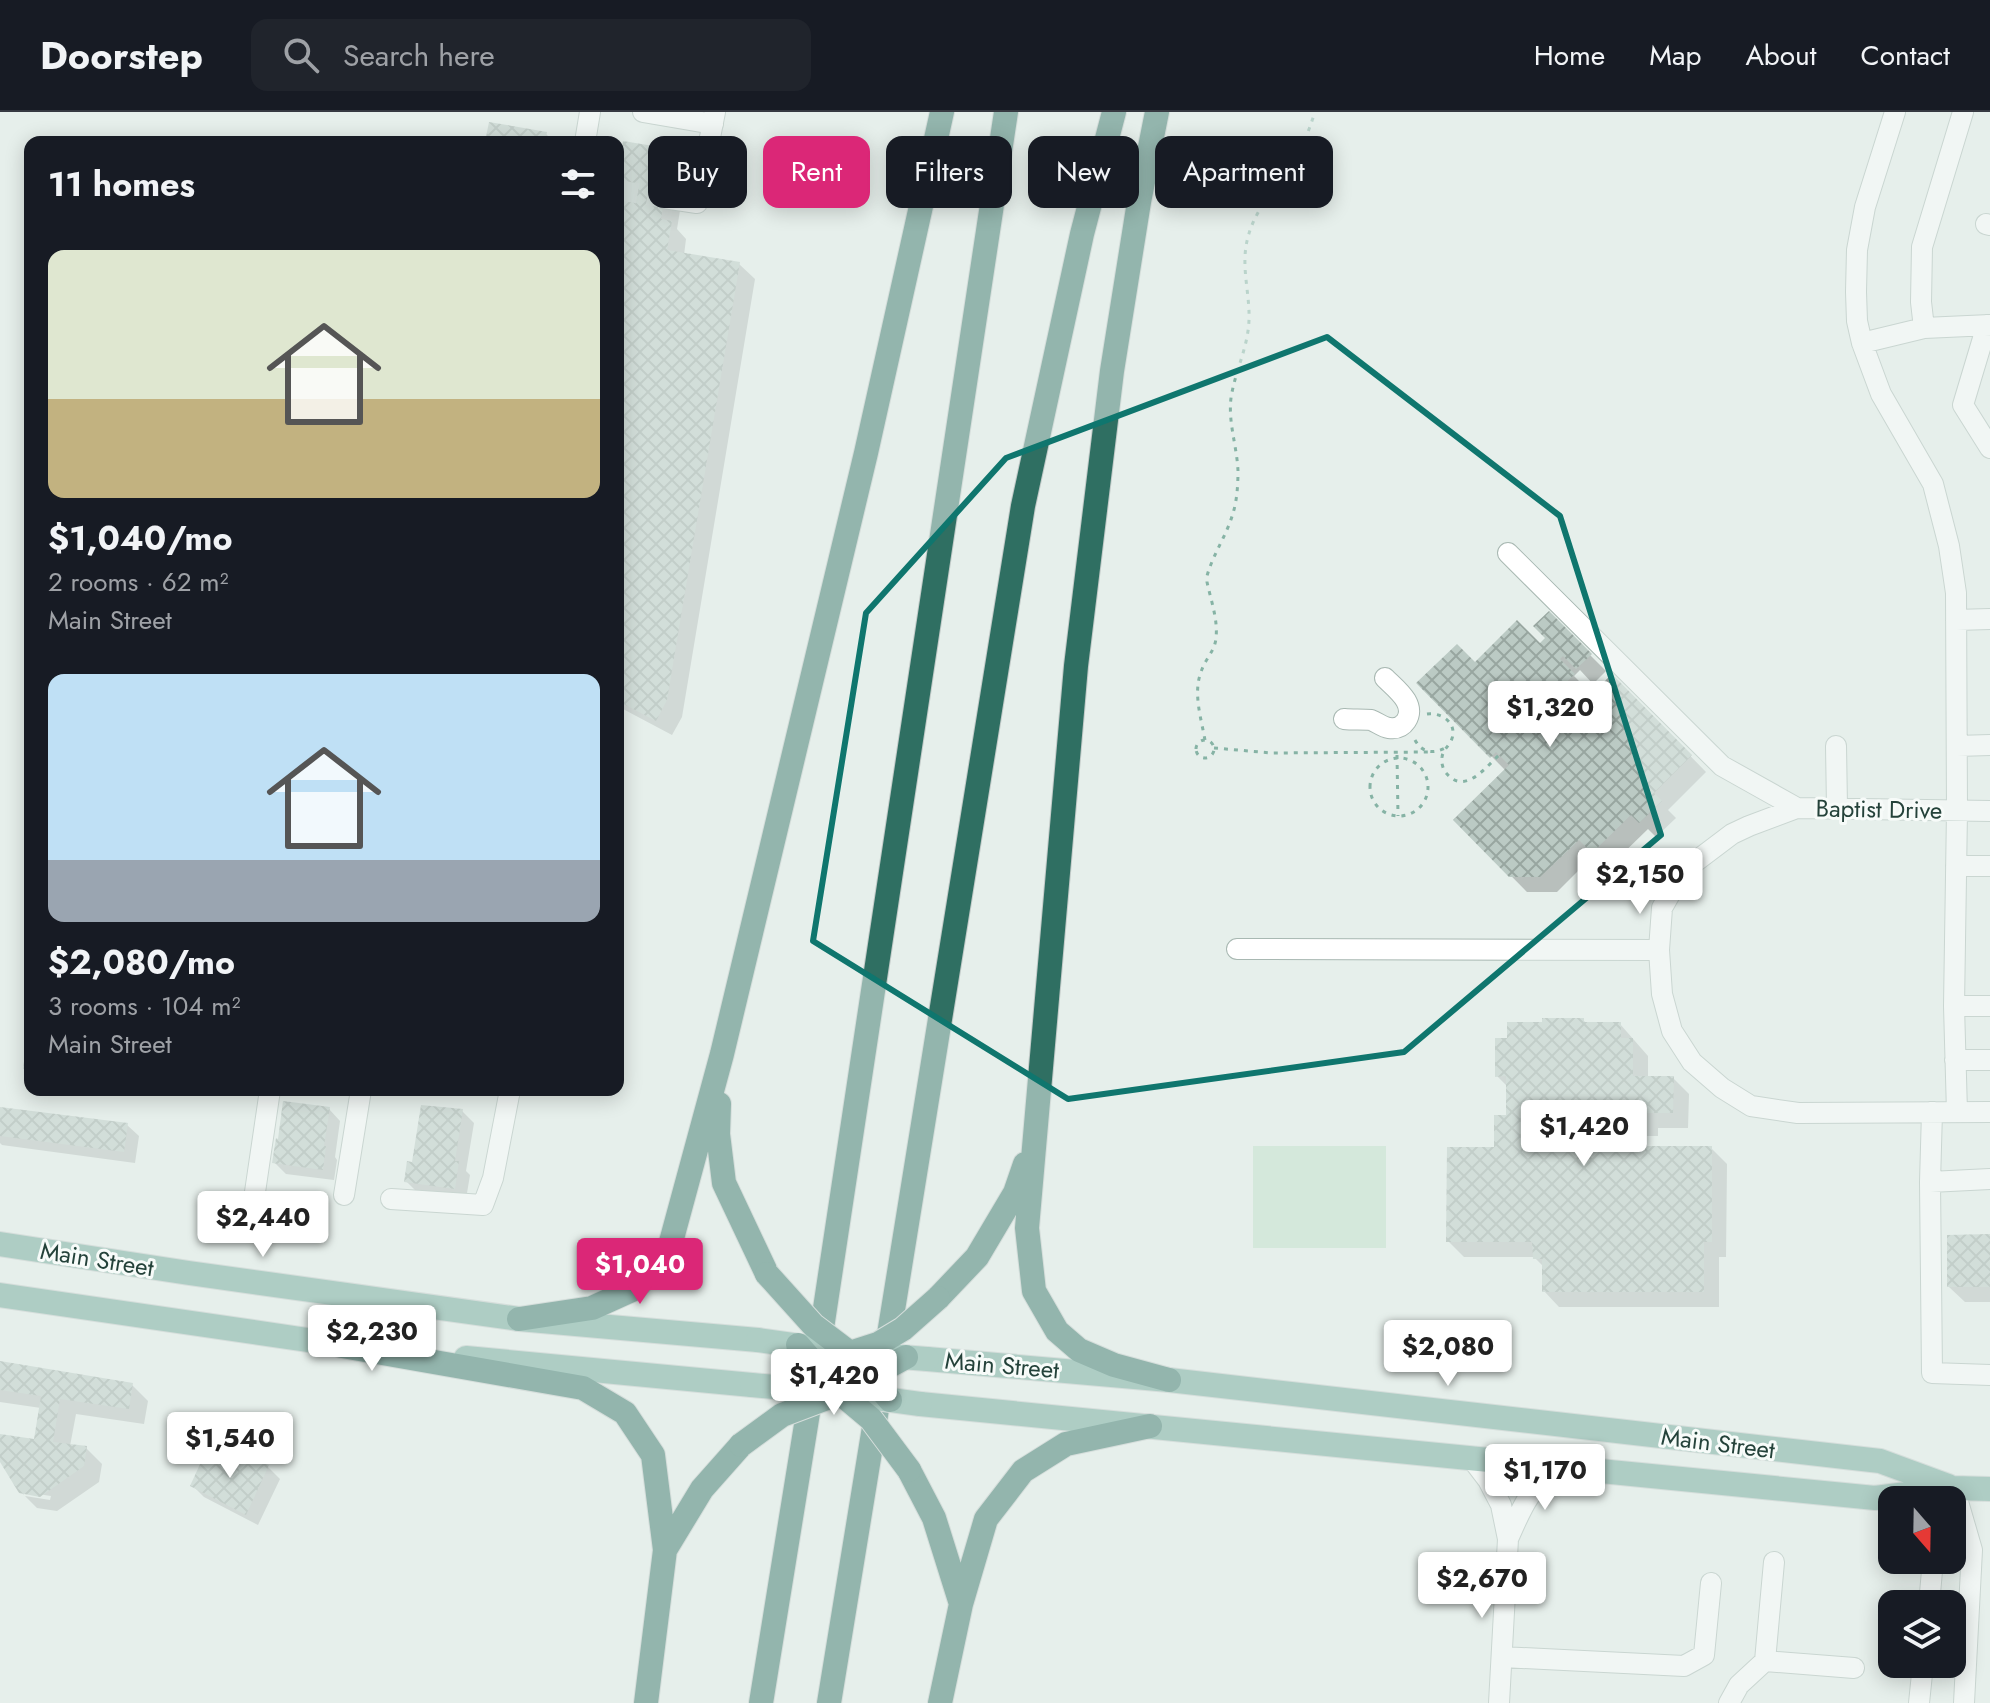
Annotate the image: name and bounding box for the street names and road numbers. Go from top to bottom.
street label: Baptist Drive [1815,790,1943,828]
street label: Main Street [38,1233,156,1285]
street label: Main Street [944,1343,1061,1387]
street label: Main Street [1659,1419,1777,1467]

